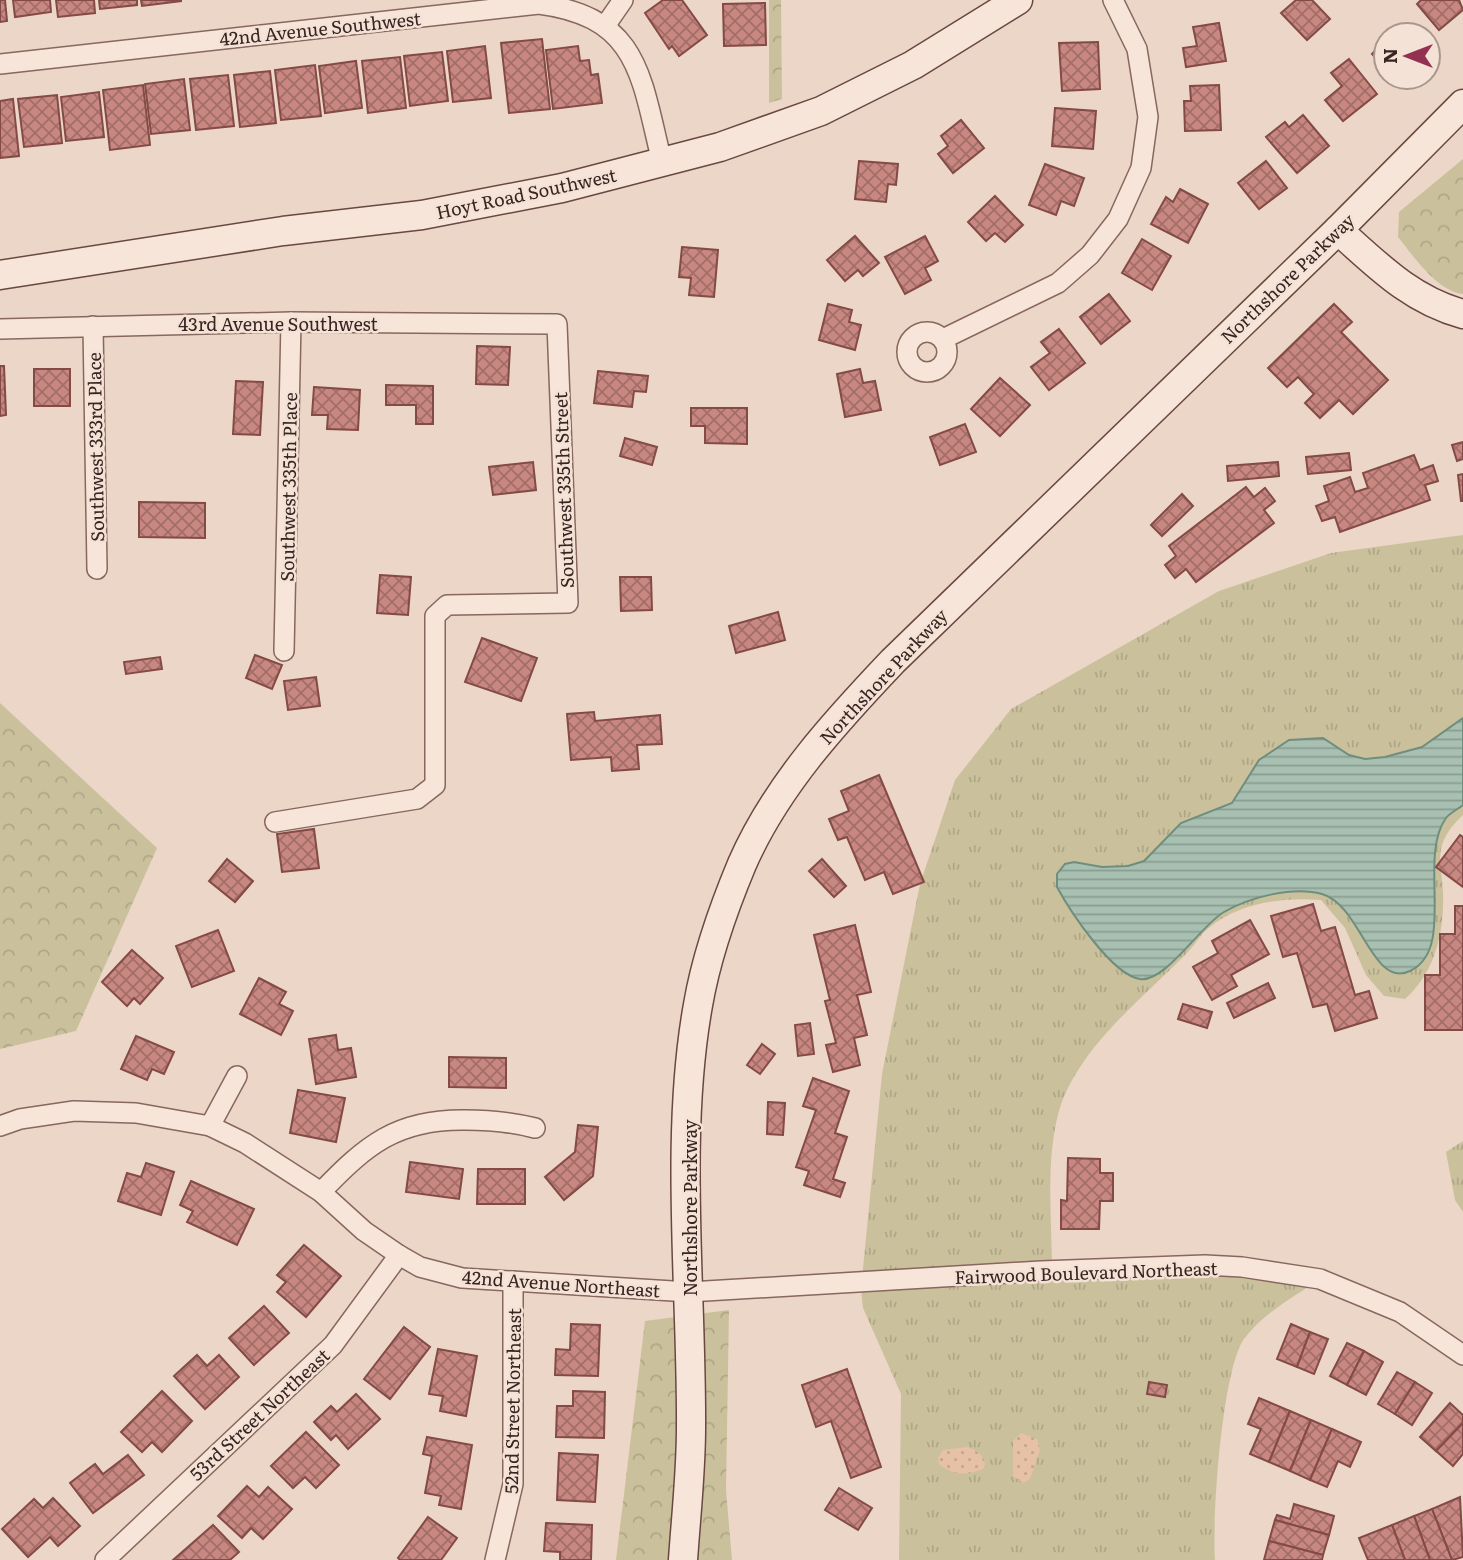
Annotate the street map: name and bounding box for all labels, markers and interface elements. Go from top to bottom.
street label: 42nd Avenue Southwest [218,4,423,52]
north arrow [1372,21,1442,91]
text: N [1375,48,1403,64]
street label: Hoyt Road Southwest [433,161,619,225]
street label: Northshore Parkway [1214,206,1361,349]
street label: 43rd Avenue Southwest [178,310,379,337]
street label: Southwest 333rd Place [80,352,110,542]
street label: Southwest 335th Street [546,391,580,588]
street label: Southwest 335th Place [273,392,303,582]
street label: Northshore Parkway [813,602,954,750]
street label: Northshore Parkway [676,1119,703,1297]
street label: Fairwood Boulevard Northeast [954,1254,1219,1290]
street label: 42nd Avenue Northeast [461,1263,662,1303]
street label: 52nd Street Northeast [497,1307,527,1494]
street label: 53rd Street Northeast [183,1341,336,1486]

